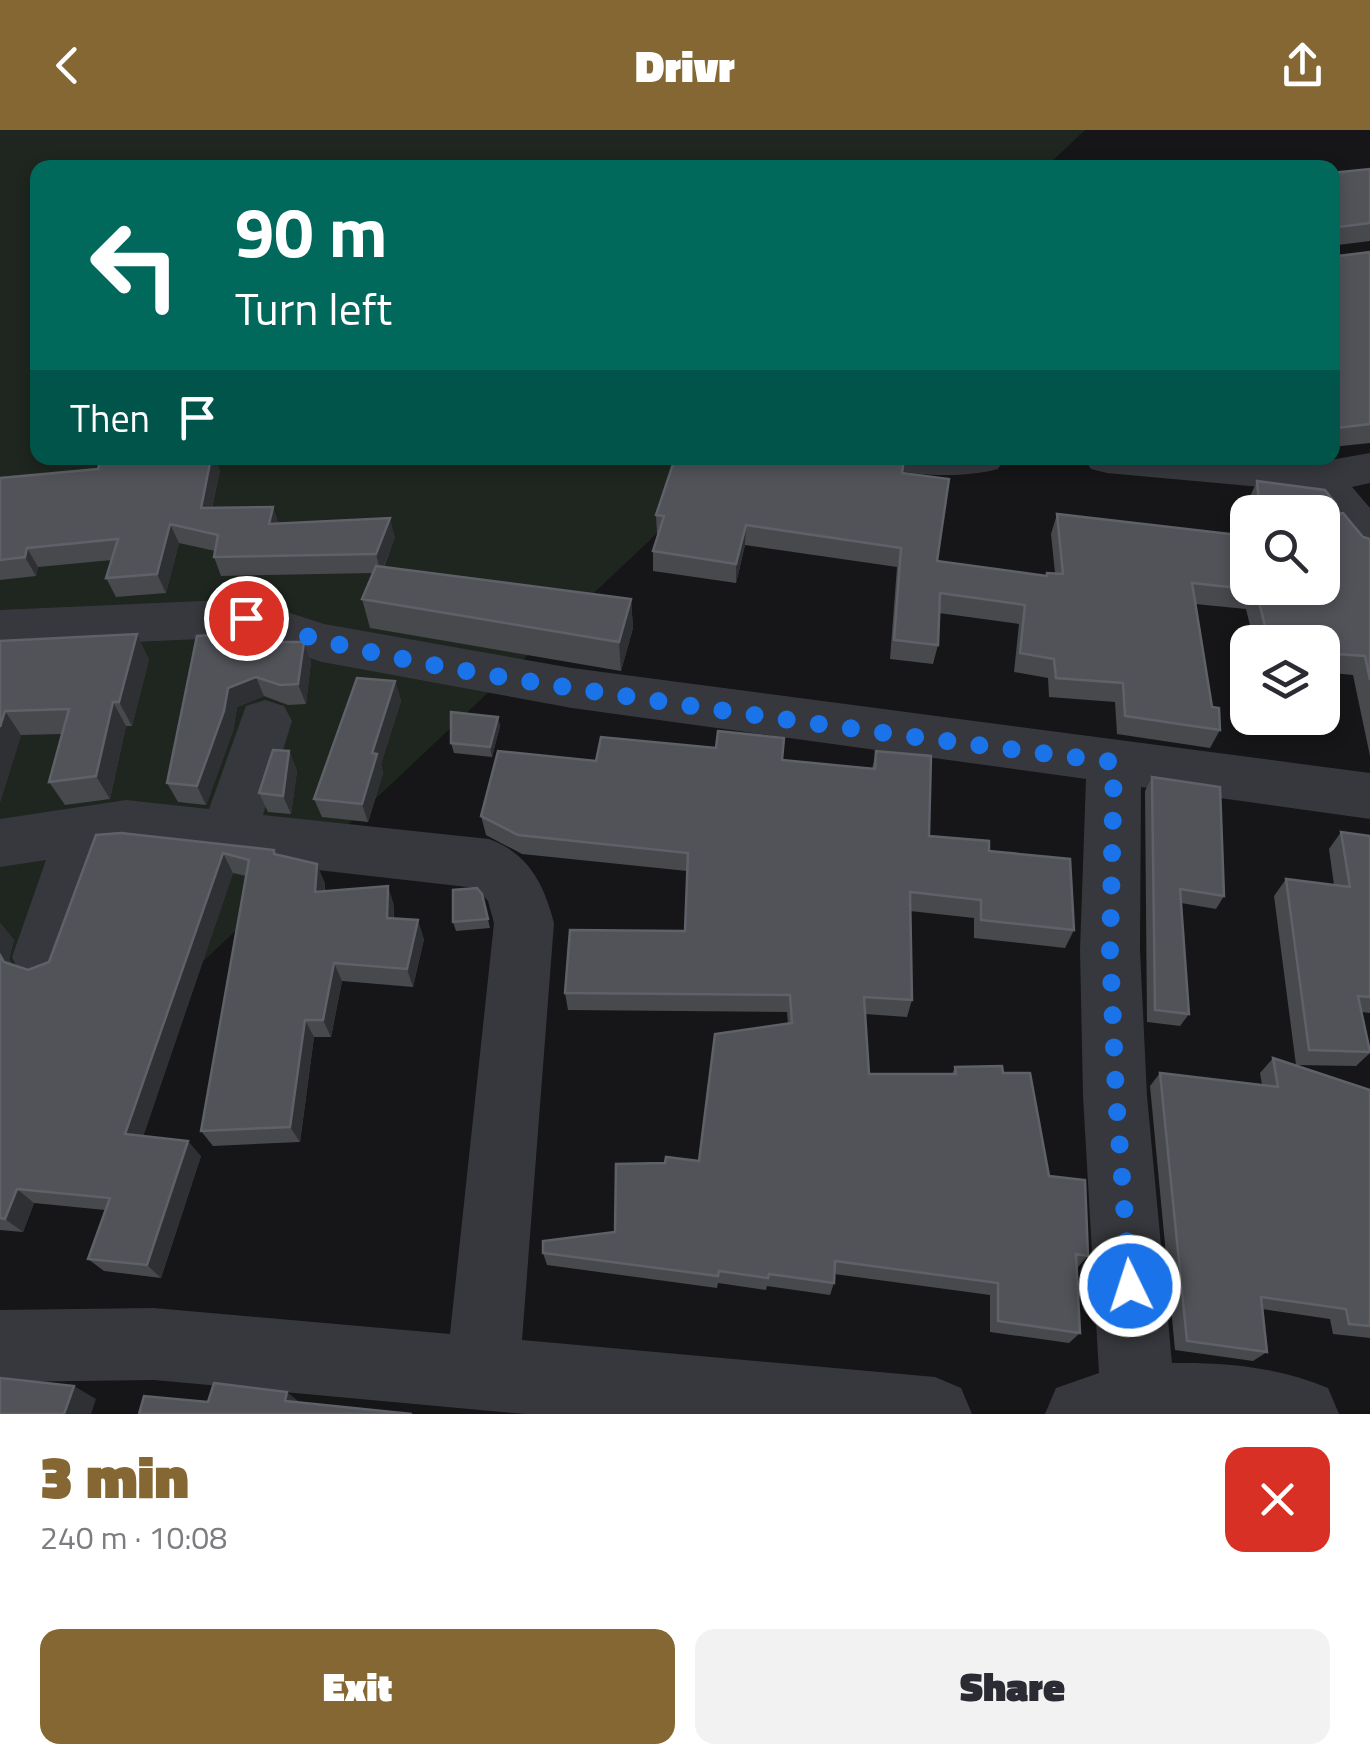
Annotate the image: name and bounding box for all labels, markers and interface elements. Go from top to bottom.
text: Drivr [635,31,735,99]
icon: back [40,38,95,93]
icon: share [1275,38,1330,93]
text: 90 m [235,178,388,284]
icon: left [70,200,200,330]
text: Turn left [235,274,392,342]
text: Then [70,389,150,447]
icon: arrive [170,390,225,445]
map controls [1230,495,1340,735]
button: search [1230,495,1340,605]
pin [204,576,289,661]
icon: arrive [219,591,274,646]
button: layers [1230,625,1340,735]
position arrow [1078,1234,1182,1338]
text: 3 min [40,1430,189,1521]
button: close [1225,1447,1330,1552]
text: 240 m · 10:08 [40,1513,227,1561]
button: Exit [40,1629,675,1744]
button: Share [695,1629,1330,1744]

